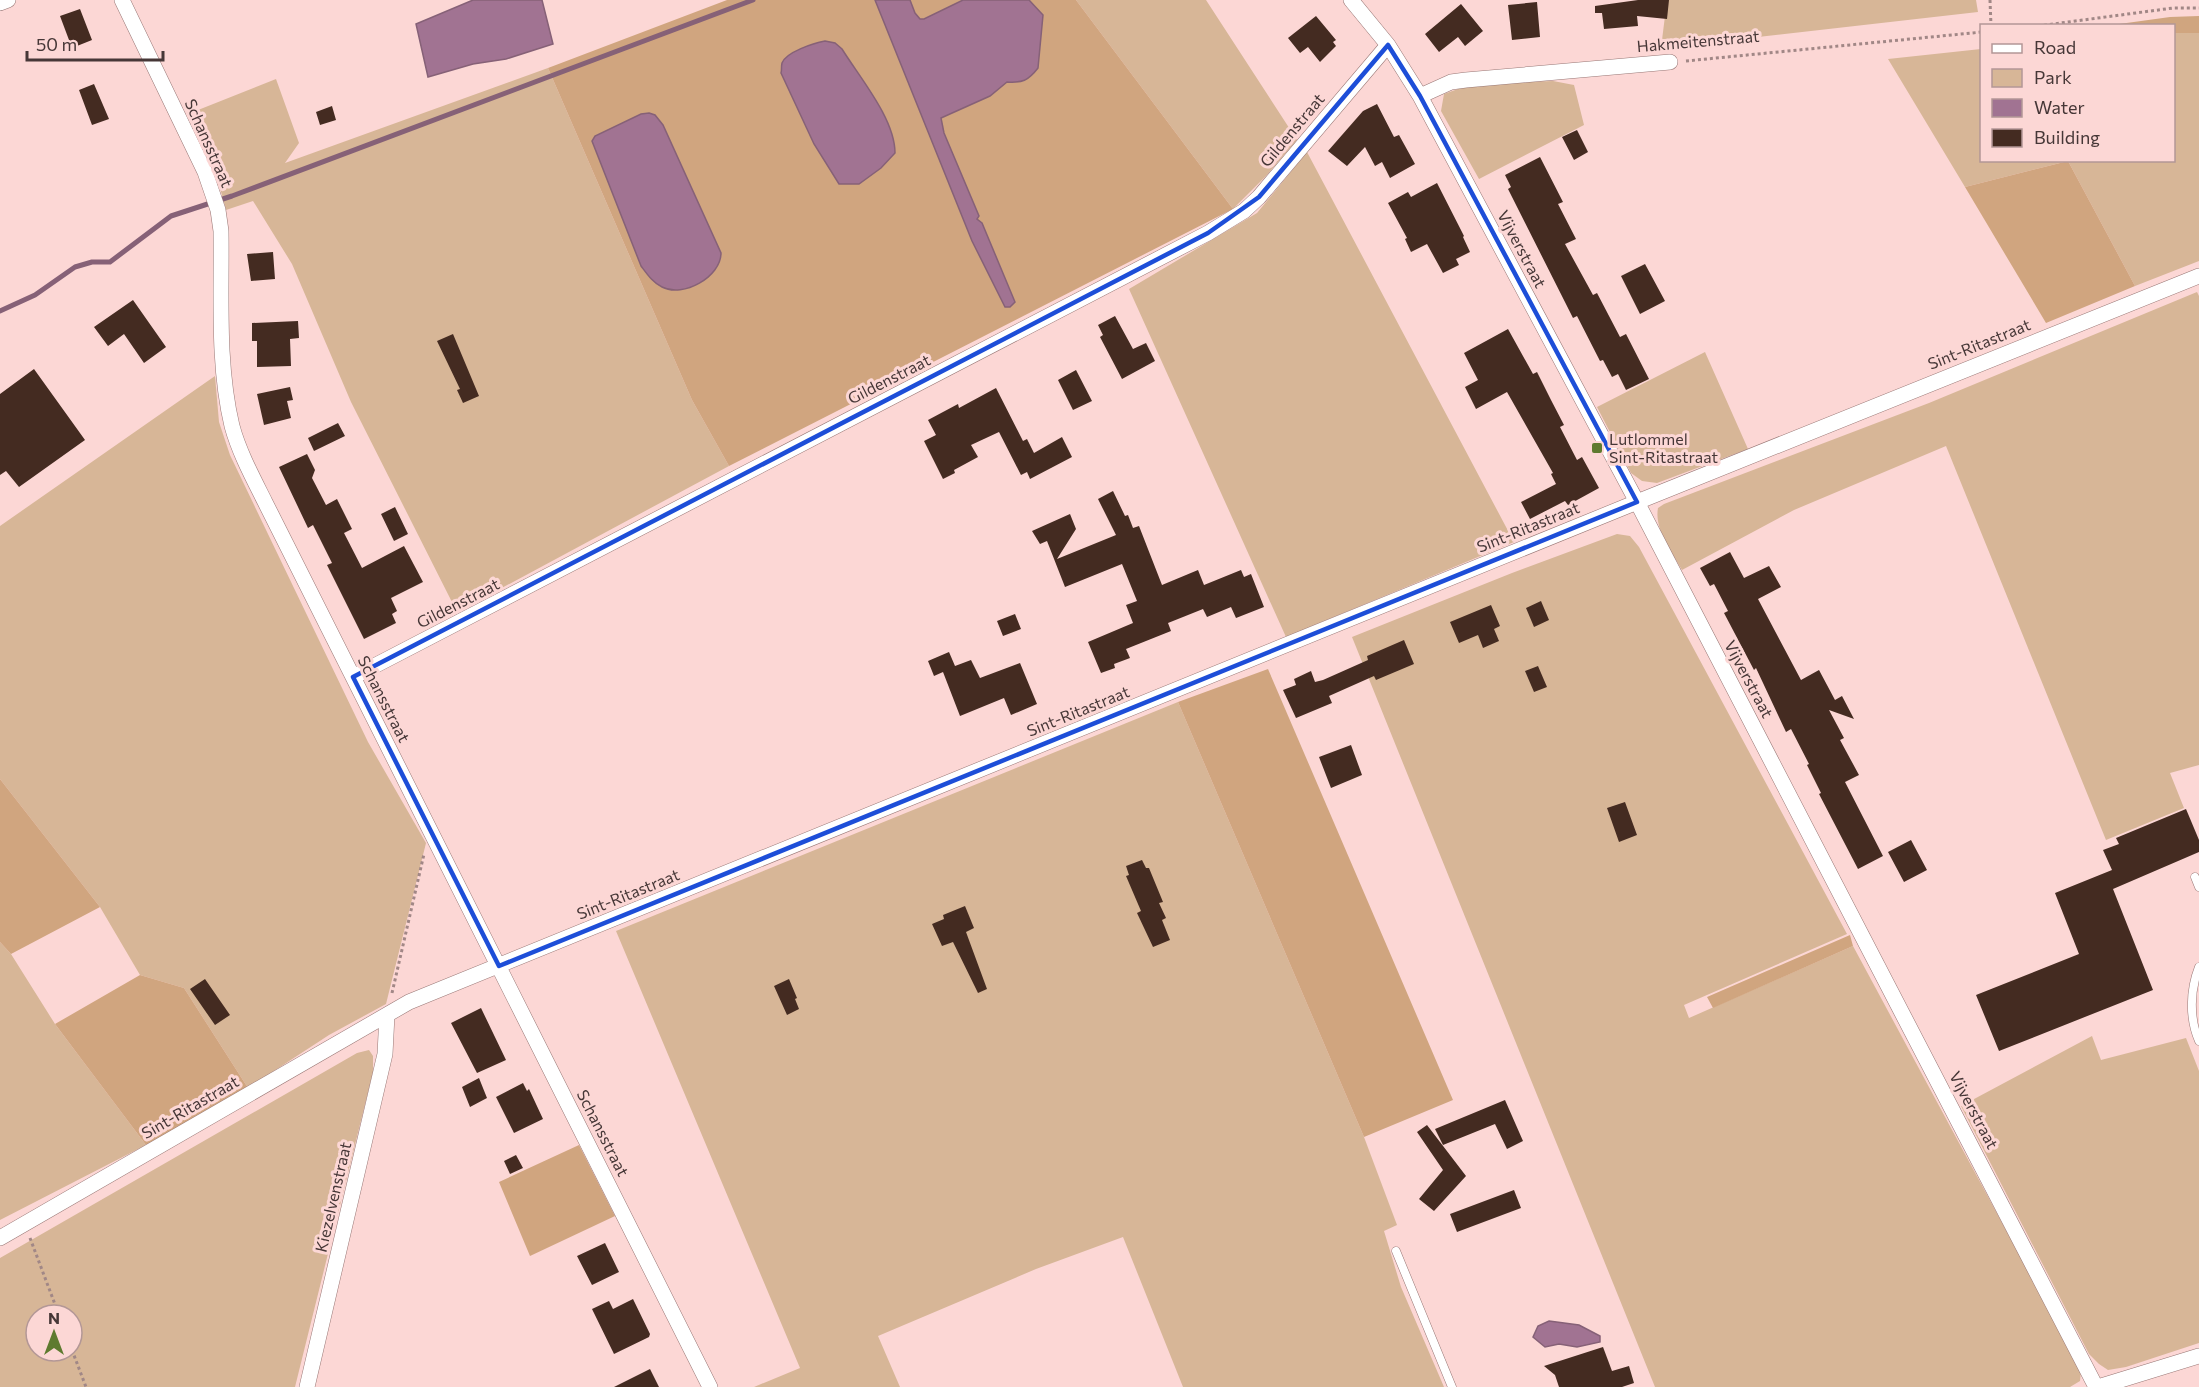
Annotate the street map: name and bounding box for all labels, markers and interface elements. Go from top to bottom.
scale bar [27,24,164,62]
legend [1980,24,2175,162]
street label: Hakmeitenstraat [1636,26,1760,55]
text: 50 m [36,33,77,55]
text: Road [2034,36,2076,58]
text: Park [2034,66,2072,88]
street label: Gildenstraat [1255,89,1328,170]
street label: Schansstraat [182,96,238,190]
text: Water [2034,96,2085,118]
text: Building [2034,126,2100,148]
street label: Vijverstraat [1494,207,1551,291]
street label: Sint-Ritastraat [1925,314,2033,373]
street label: Gildenstraat [844,349,934,407]
place label: Lutlommel Sint-Ritastraat [1609,429,1719,466]
marker: Lutlommel Sint-Ritastraat [1590,441,1604,455]
street label: Sint-Ritastraat [1474,497,1582,556]
street label: Gildenstraat [413,573,503,631]
street label: Vijverstraat [1721,637,1778,721]
street label: Schansstraat [355,652,415,746]
street label: Sint-Ritastraat [1024,681,1132,740]
street label: Sint-Ritastraat [574,864,682,923]
street label: Vijverstraat [1946,1068,2003,1152]
street label: Sint-Ritastraat [138,1071,242,1142]
street label: Schansstraat [574,1086,634,1180]
street label: Kiezelvenstraat [311,1139,355,1254]
north arrow [24,1303,84,1363]
text: N [48,1308,60,1327]

